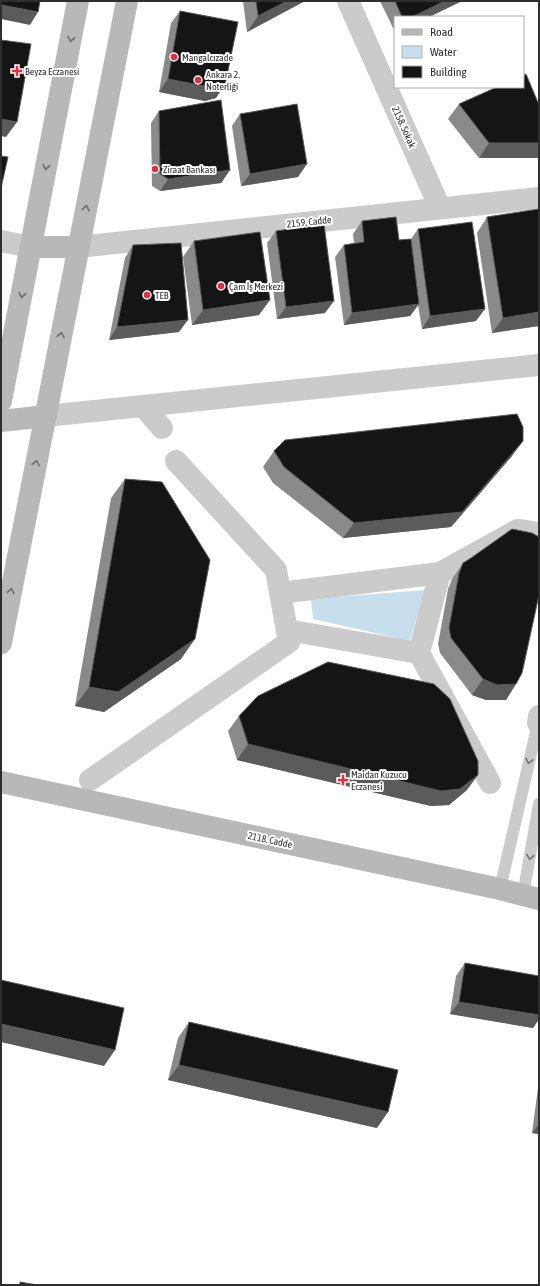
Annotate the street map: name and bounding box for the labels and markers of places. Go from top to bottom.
marker: Mangalcızade [169,52,179,62]
place label: Mangalcızade [182,52,233,63]
marker: Beyza Eczanesi [12,66,22,76]
place label: Beyza Eczanesi [25,66,79,77]
place label: Ankara 2. Noterliği [206,69,240,92]
marker: Ankara 2. Noterliği [193,75,203,85]
marker: Ziraat Bankası [150,164,160,174]
place label: Ziraat Bankası [163,164,215,175]
marker: Çam İş Merkezi [216,281,226,291]
place label: Çam İş Merkezi [229,281,283,292]
marker: TEB [142,290,152,300]
place label: TEB [155,290,169,301]
place label: Maidan Kuzucu Eczanesi [351,769,407,792]
marker: Maidan Kuzucu Eczanesi [338,775,348,785]

